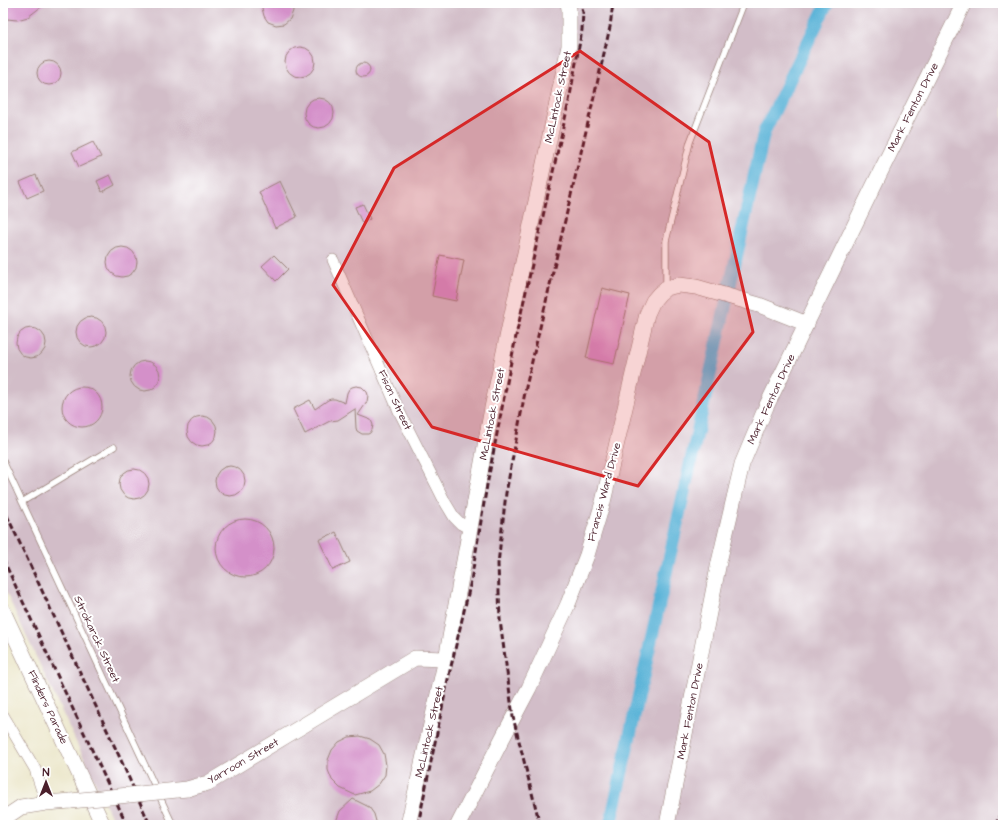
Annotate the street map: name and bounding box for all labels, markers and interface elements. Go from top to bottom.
street label: McLintock Street [541,49,575,144]
street label: Mark Fenton Drive [884,60,942,154]
street label: Mark Fenton Drive [743,351,799,447]
street label: McLintock Street [476,366,508,461]
street label: Fison Street [375,367,416,433]
street label: Francis Ward Drive [584,441,624,543]
street label: Strokarck Street [70,593,124,685]
street label: Mark Fenton Drive [673,661,707,761]
street label: Flinders Parade [24,668,72,746]
street label: McLintock Street [411,684,447,779]
street label: Yarroon Street [205,734,282,787]
north arrow [26,762,66,802]
text: N [43,765,50,780]

